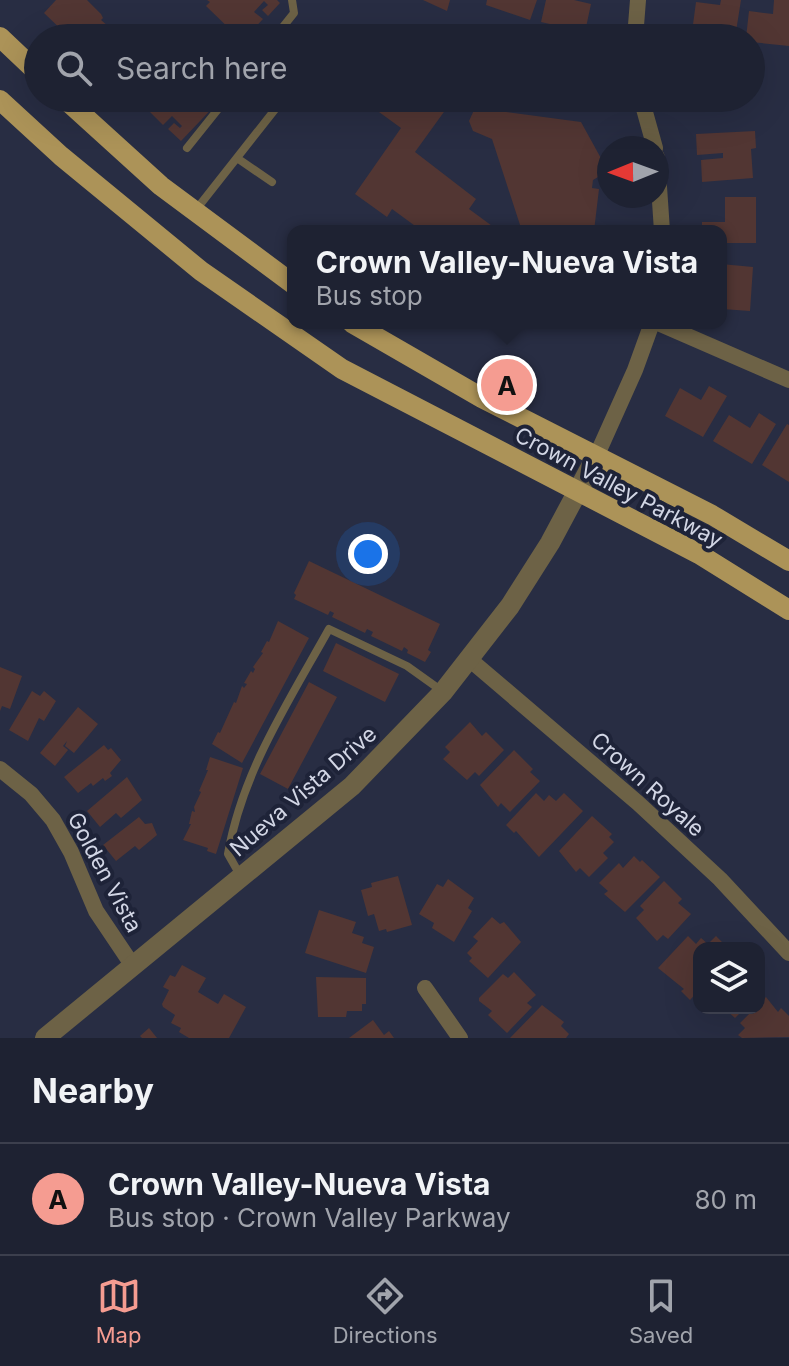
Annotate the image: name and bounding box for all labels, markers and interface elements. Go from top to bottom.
search box [24,24,765,112]
icon: search [52,46,96,90]
text: Search here [116,50,288,86]
north arrow [597,136,669,208]
popup [287,225,727,329]
text: Crown Valley-Nueva Vista [316,244,698,280]
text: Bus stop [316,280,423,311]
pin: A [481,355,533,415]
street label: Crown Valley Parkway [511,421,727,553]
your location [348,534,388,574]
street label: Nueva Vista Drive [225,720,381,862]
street label: Crown Royale [586,726,710,842]
street label: Golden Vista [62,808,148,936]
map controls [693,942,765,1014]
button: layers [693,942,765,1014]
text: Nearby [32,1070,154,1111]
text: Crown Valley-Nueva Vista [108,1166,490,1202]
text: A [48,1184,68,1215]
text: 80 m [694,1184,757,1215]
text: Bus stop · Crown Valley Parkway [108,1202,511,1233]
tab: Map [96,1274,141,1348]
tab: Directions [333,1274,438,1348]
tab: Saved [629,1274,693,1348]

